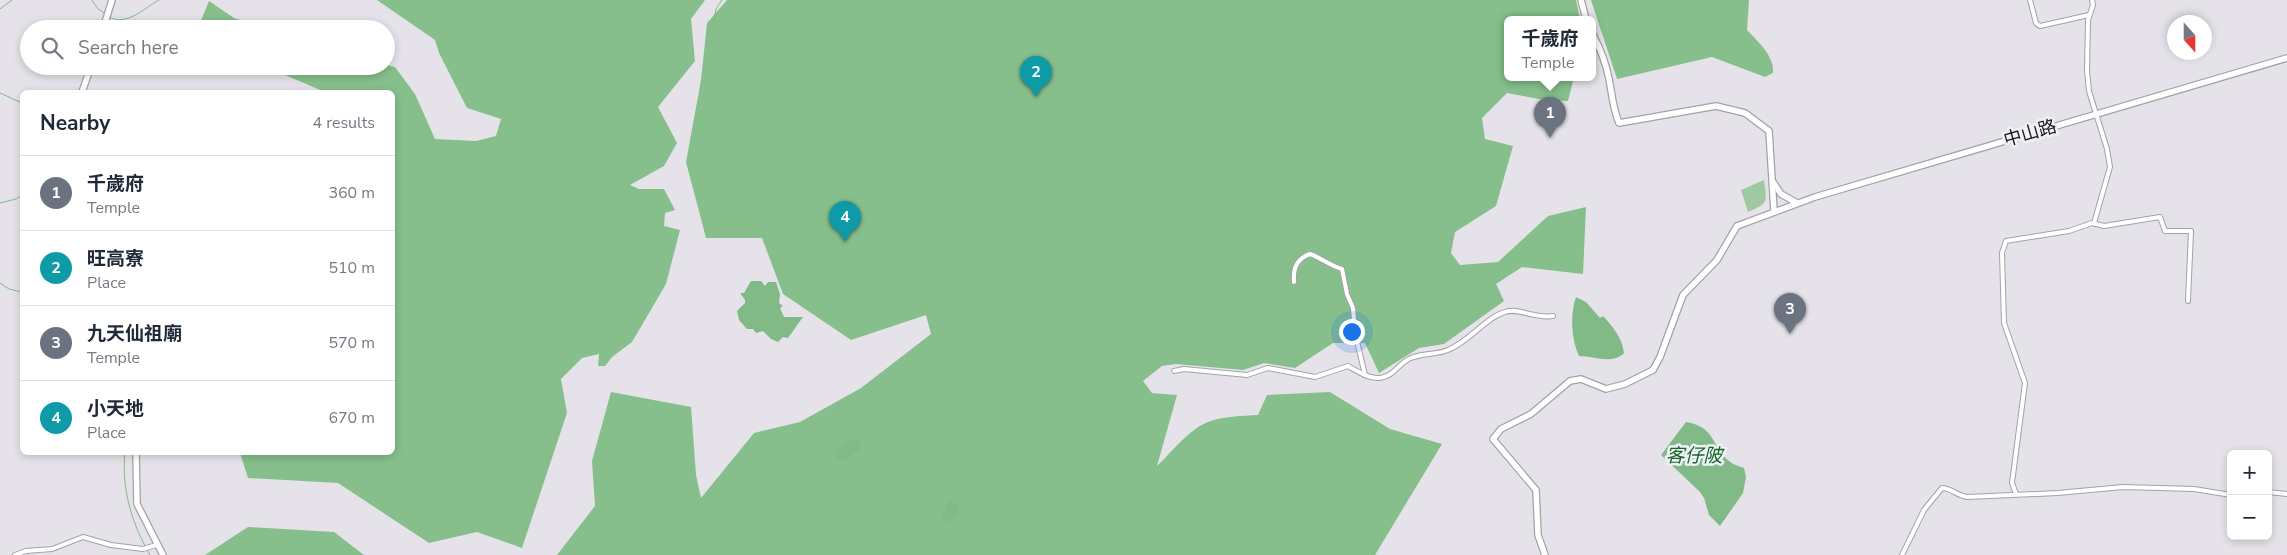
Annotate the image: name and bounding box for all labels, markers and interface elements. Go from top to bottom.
north arrow [2167,15,2212,60]
popup [1504,16,1596,81]
search box [20,20,395,75]
text: 千歲府 [1521,26,1579,52]
icon: search [38,34,66,62]
text: Search here [78,35,179,61]
text: Temple [1521,52,1575,74]
pin: 2 [1020,56,1052,97]
pin: 1 [1534,97,1566,138]
text: Nearby [40,109,110,137]
text: 4 results [313,112,375,134]
street label: 中山路 [2001,114,2059,152]
text: 千歲府 [87,171,144,197]
text: 1 [51,182,61,204]
text: 360 m [328,182,375,204]
text: Temple [87,197,140,219]
pin: 4 [829,201,861,242]
text: 旺高寮 [87,246,144,272]
text: 2 [51,257,61,279]
text: 510 m [328,257,375,279]
text: Place [87,272,126,294]
pin: 3 [1774,293,1806,334]
your location [1339,319,1365,345]
text: 九天仙祖廟 [87,321,182,347]
text: 3 [51,332,61,354]
text: 570 m [328,332,375,354]
text: Temple [87,347,140,369]
text: 小天地 [87,396,144,422]
text: 4 [51,407,61,429]
text: 670 m [328,407,375,429]
text: Place [87,422,126,444]
water label: 客仔陂 [1665,443,1725,469]
map controls [2227,450,2272,540]
button: + [2227,450,2272,495]
button: − [2227,495,2272,540]

